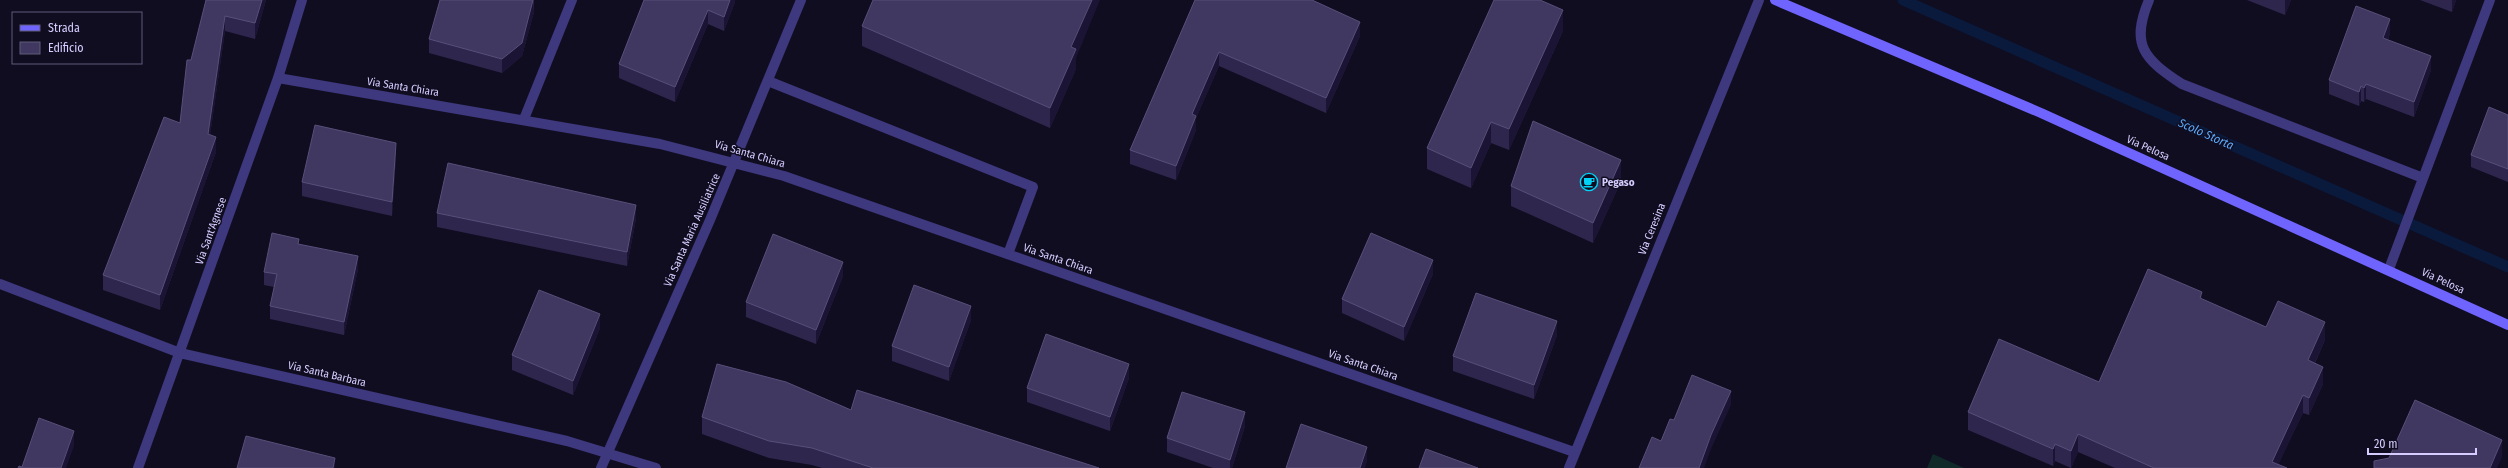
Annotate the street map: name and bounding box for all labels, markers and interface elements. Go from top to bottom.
legend [12,12,142,64]
text: Strada [48,21,80,35]
text: Edificio [48,41,84,55]
street label: Via Santa Chiara [366,75,440,99]
water label: Scolo Storta [2175,115,2236,152]
street label: Via Pelosa [2124,133,2172,163]
street label: Via Santa Chiara [713,138,787,170]
street label: Via Santa Maria Ausiliatrice [661,171,723,289]
cafe icon: Pegaso [1579,172,1599,192]
place label: Pegaso [1602,176,1635,189]
street label: Via Sant'Agnese [193,196,229,266]
street label: Via Ceresina [1636,201,1668,257]
street label: Via Santa Chiara [1021,241,1095,277]
street label: Via Pelosa [2419,265,2467,297]
street label: Via Santa Chiara [1326,347,1400,383]
street label: Via Santa Barbara [287,359,367,389]
scale bar [2368,430,2476,456]
text: 20 m [2374,437,2398,451]

